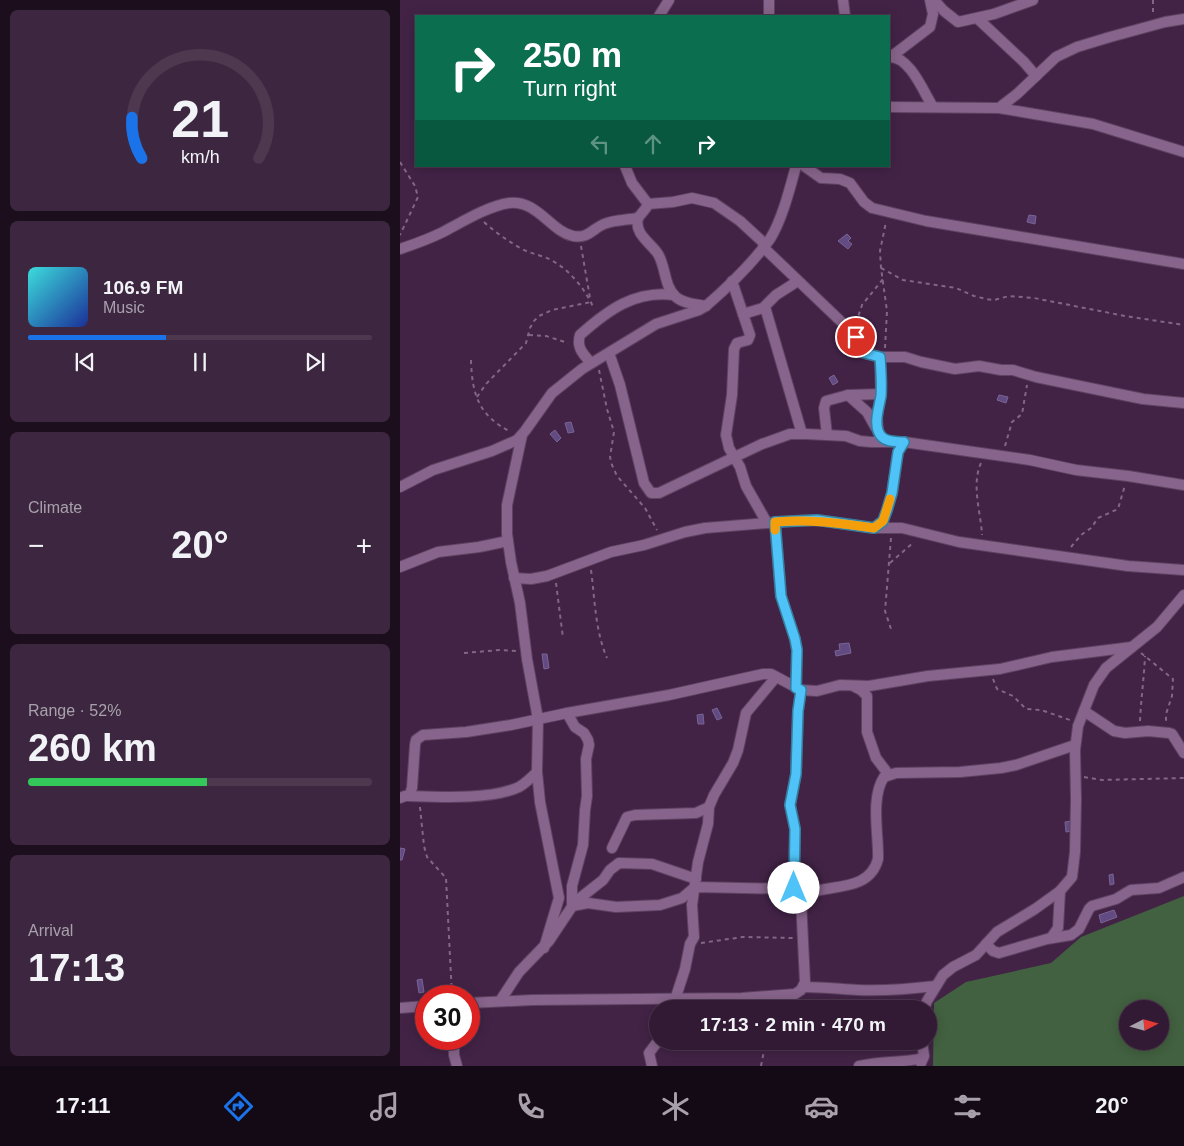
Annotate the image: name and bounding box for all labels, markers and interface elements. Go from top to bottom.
icon: right [440,35,505,100]
text: 250 m [523,35,622,74]
text: Turn right [523,76,616,101]
text: 21 [171,90,229,148]
icon: left [586,130,614,158]
icon: ahead [639,130,667,158]
icon: right [692,130,720,158]
text: km/h [181,147,219,167]
text: 106.9 FM [103,277,183,298]
text: Music [103,299,145,316]
pin [835,316,877,358]
icon: arrive [842,323,870,351]
icon: previous [71,348,99,376]
icon: pause [186,348,214,376]
icon: next [301,348,329,376]
text: Climate [28,499,82,516]
text: 20° [171,524,229,566]
text: − [28,530,44,561]
text: + [356,530,372,561]
text: Range · 52% [28,702,121,719]
text: 260 km [28,727,157,769]
position arrow [767,861,819,913]
text: Arrival [28,922,73,939]
text: 17:13 [28,947,125,989]
speed limit sign: 30 [415,985,480,1050]
north arrow [1119,1000,1169,1050]
map controls [1119,1000,1169,1050]
text: 17:13 · 2 min · 470 m [700,1014,886,1035]
icon: directions [221,1089,256,1124]
icon: music [367,1089,402,1124]
icon: phone [513,1089,548,1124]
icon: climate [658,1089,693,1124]
icon: car [804,1089,839,1124]
icon: filters [950,1089,985,1124]
text: 17:11 [55,1093,110,1118]
text: 20° [1095,1093,1129,1118]

